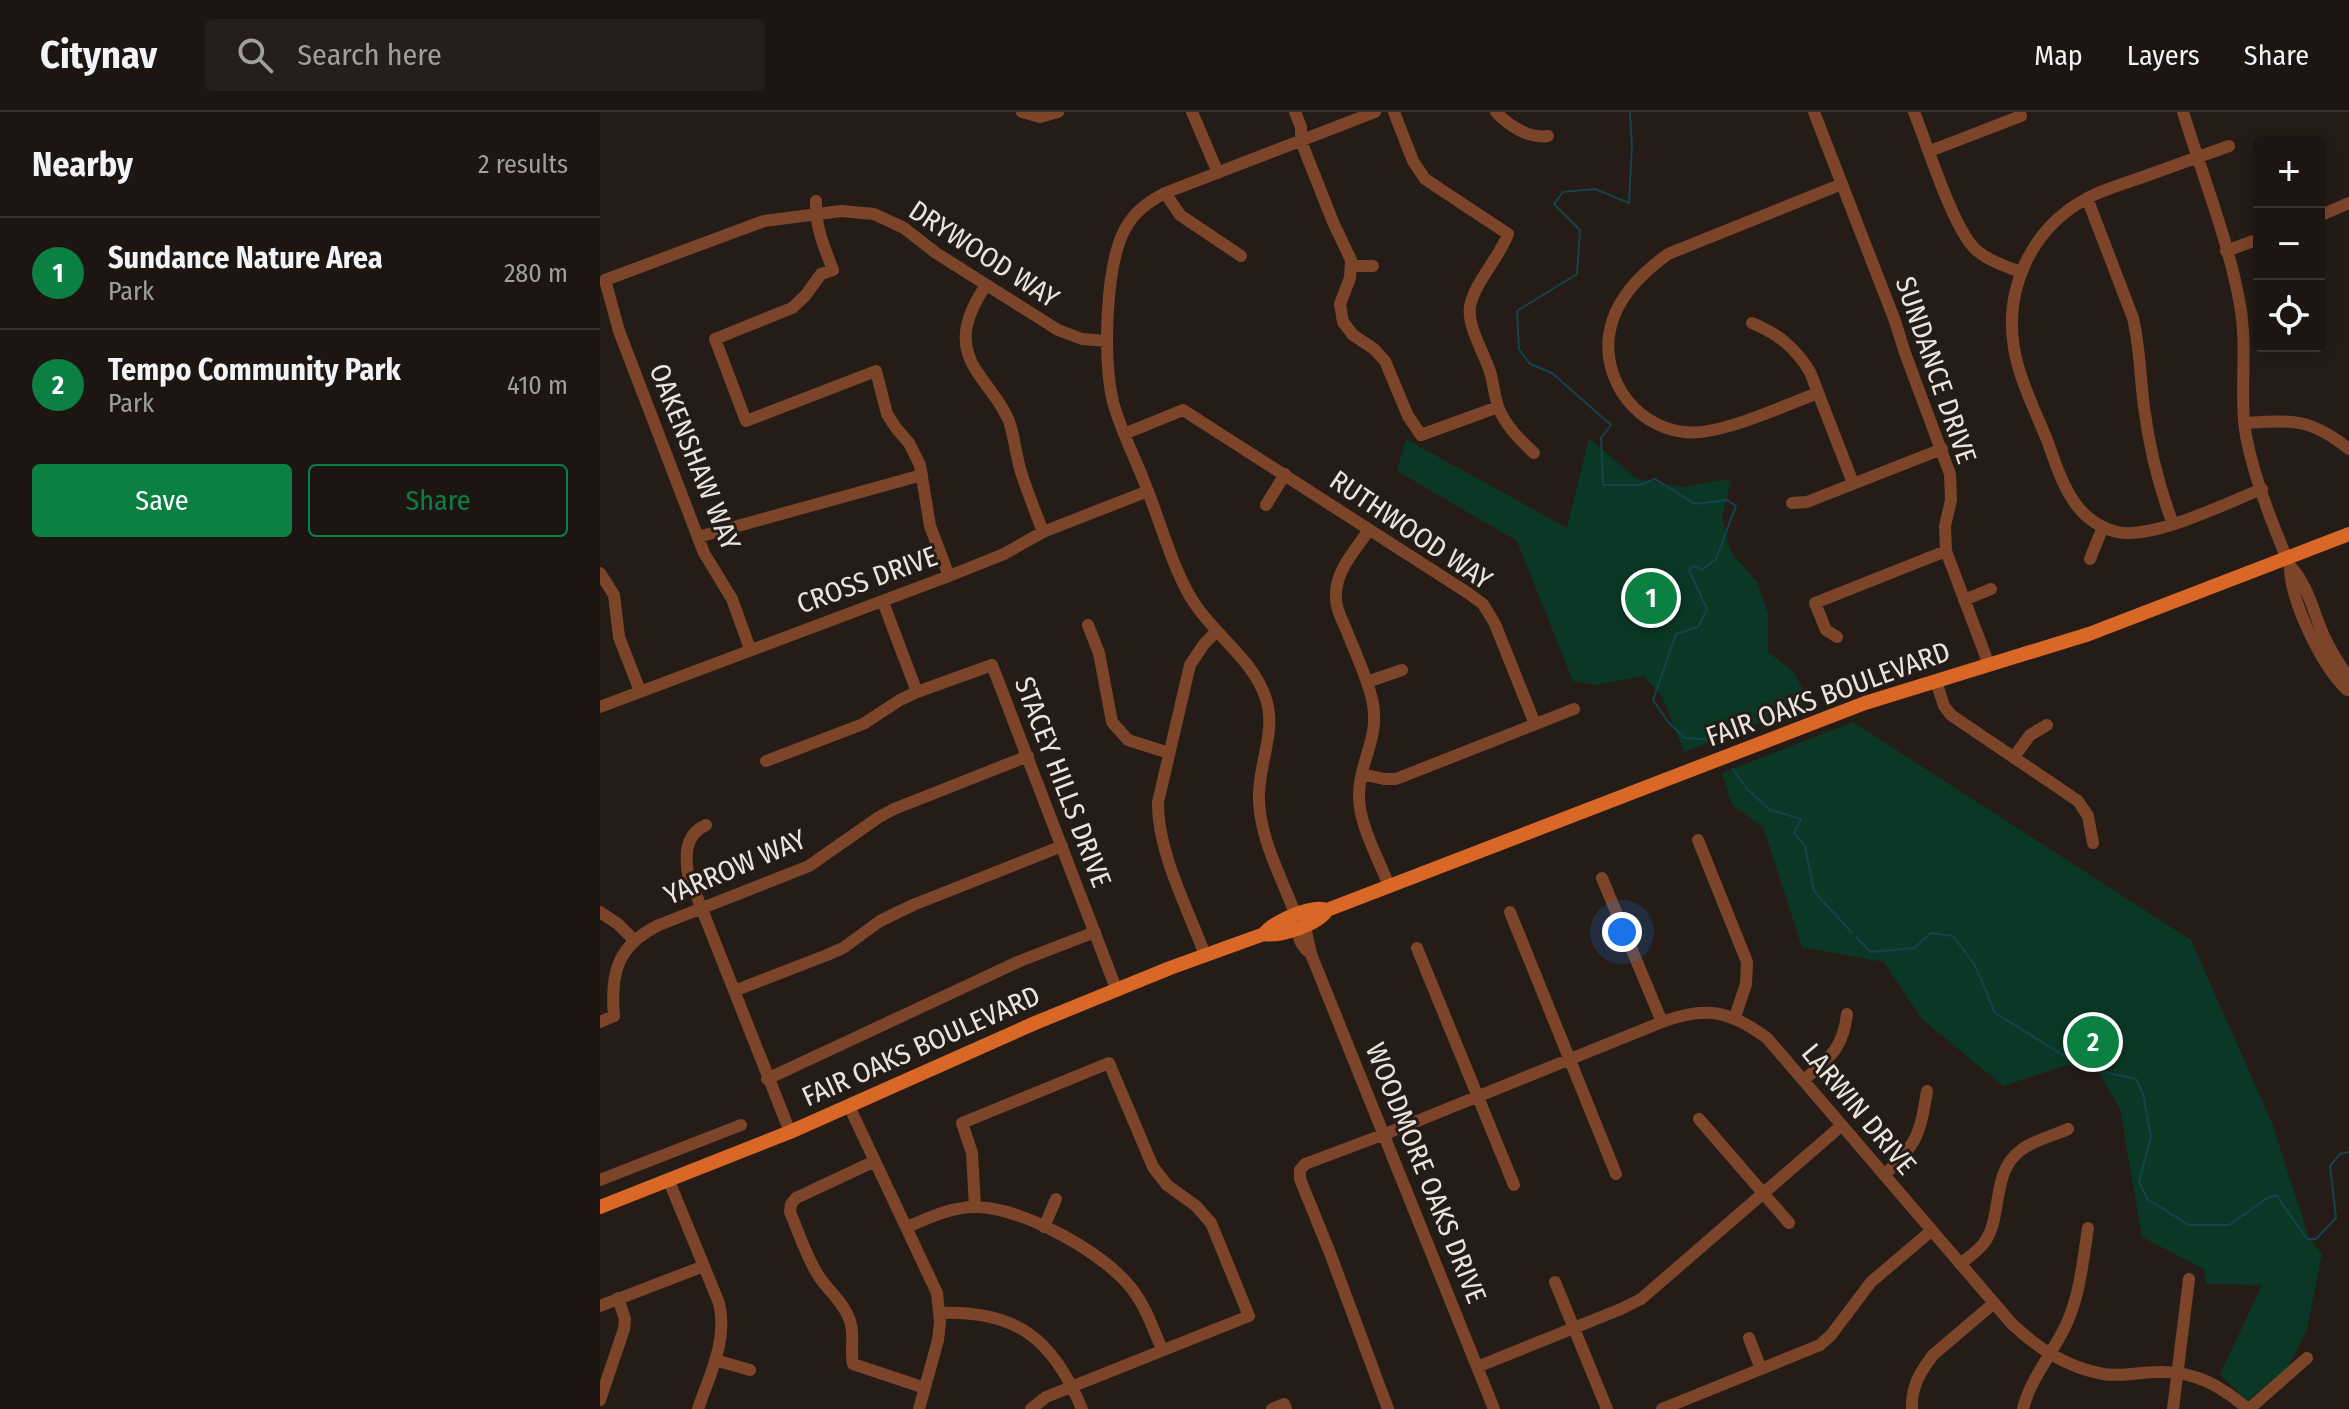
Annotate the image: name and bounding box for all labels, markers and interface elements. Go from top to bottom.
search box [205,19,765,91]
text: Citynav [40,32,157,78]
icon: search [233,33,277,77]
text: Search here [297,37,442,73]
text: Map [2034,39,2083,72]
text: Layers [2127,39,2200,72]
text: Share [2244,39,2309,72]
map controls [2253,136,2325,352]
button: + [2253,136,2325,208]
text: Nearby [32,144,133,185]
text: 2 results [478,149,568,180]
street label: DRYWOOD WAY [903,193,1065,315]
button: − [2253,208,2325,280]
text: Sundance Nature Area [108,240,383,276]
text: 1 [53,258,64,289]
text: 280 m [504,258,568,289]
street label: SUNDANCE DRIVE [1889,272,1983,468]
text: Park [108,276,154,307]
button: locate [2253,280,2325,352]
text: Tempo Community Park [108,352,401,388]
street label: OAKENSHAW WAY [643,359,747,555]
text: 2 [52,370,64,401]
text: 410 m [507,370,568,401]
text: Park [108,388,154,419]
button: Save [32,464,292,537]
button: Share [308,464,568,537]
street label: RUTHWOOD WAY [1324,464,1498,596]
street label: CROSS DRIVE [792,539,942,621]
pin: 1 [1625,568,1677,628]
street label: FAIR OAKS BOULEVARD [1702,635,1954,753]
street label: STACEY HILLS DRIVE [1008,672,1118,892]
street label: YARROW WAY [659,822,811,912]
your location [1602,912,1642,952]
street label: FAIR OAKS BOULEVARD [797,979,1045,1113]
pin: 2 [2067,1012,2119,1072]
street label: LARWIN DRIVE [1795,1037,1923,1181]
street label: WOODMORE OAKS DRIVE [1359,1038,1493,1308]

